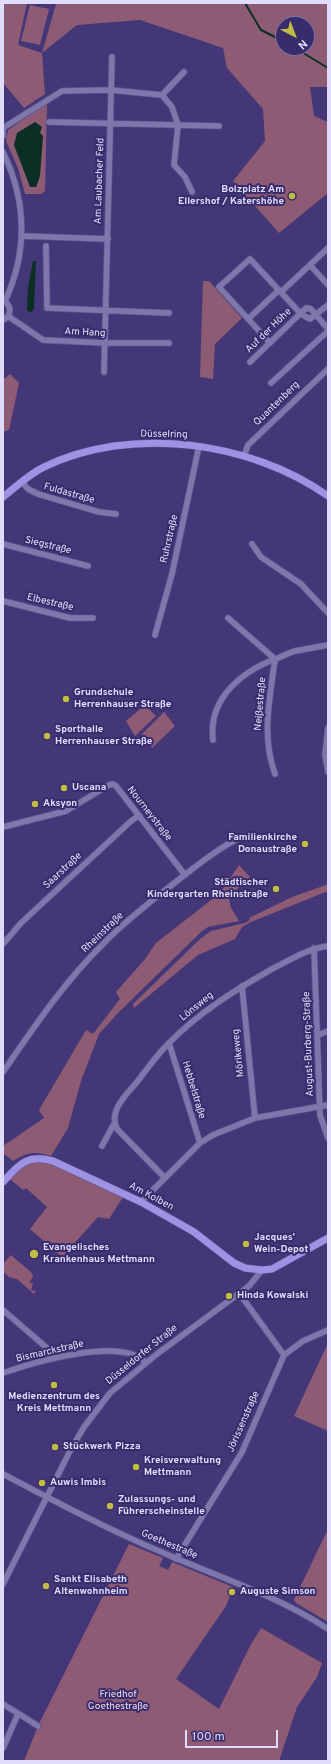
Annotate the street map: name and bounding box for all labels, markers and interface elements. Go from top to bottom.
north arrow [275,16,315,56]
text: N [295,36,310,52]
street label: Am Laubacher Feld [92,138,108,224]
place label: Bolzplatz Am Ellershof / Katershöhe [178,184,284,208]
marker: Bolzplatz Am Ellershof / Katershöhe [287,191,297,201]
street label: Auf der Höhe [244,306,294,356]
street label: Am Hang [64,326,106,340]
street label: Quantenberg [252,379,302,429]
street label: Düsselring [140,429,188,441]
street label: Fuldastraße [42,481,96,507]
street label: Ruhrstraße [159,514,181,564]
street label: Siegstraße [23,534,73,558]
street label: Elbestraße [26,592,74,614]
street label: Neißestraße [253,677,269,731]
place label: Grundschule Herrenhauser Straße [74,687,171,710]
marker: Grundschule Herrenhauser Straße [61,694,71,704]
place label: Sporthalle Herrenhauser Straße [55,724,152,748]
marker: Sporthalle Herrenhauser Straße [42,731,52,741]
place label: Uscana [72,782,106,794]
marker: Uscana [59,783,69,793]
street label: Nourneystraße [124,784,174,844]
place label: Aksyon [43,798,77,810]
marker: Aksyon [30,799,40,809]
place label: Familienkirche Donaustraße [228,832,297,856]
marker: Familienkirche Donaustraße [300,839,310,849]
street label: Saarstraße [41,850,85,892]
place label: Städtischer Kindergarten Rheinstraße [147,877,268,900]
marker: Städtischer Kindergarten Rheinstraße [271,884,281,894]
street label: Rheinstraße [79,910,127,956]
street label: Lönsweg [178,990,216,1024]
street label: August-Burberg-Straße [301,991,317,1097]
street label: Mörikeweg [230,1028,248,1078]
street label: Hebbelstraße [179,1060,207,1120]
street label: Am Kolben [127,1180,175,1214]
place label: Jacques’ Wein-Depot [254,1232,308,1256]
marker: Jacques’ Wein-Depot [241,1239,251,1249]
place label: Evangelisches Krankenhaus Mettmann [43,1242,155,1266]
marker: Evangelisches Krankenhaus Mettmann [28,1248,40,1260]
place label: Hinda Kowalski [237,1290,308,1302]
marker: Hinda Kowalski [224,1291,234,1301]
street label: Düsseldorfer Straße [104,1322,180,1388]
street label: Bismarckstraße [15,1338,85,1366]
marker: Medienzentrum des Kreis Mettmann [49,1380,59,1390]
street label: Jörissenstraße [225,1390,263,1454]
place label: Medienzentrum des Kreis Mettmann [8,1391,100,1414]
place label: Stückwerk Pizza [63,1441,141,1453]
marker: Stückwerk Pizza [50,1442,60,1452]
place label: Kreisverwaltung Mettmann [144,1455,221,1478]
marker: Kreisverwaltung Mettmann [131,1462,141,1472]
place label: Auwis Imbis [50,1477,106,1489]
marker: Auwis Imbis [37,1478,47,1488]
place label: Zulassungs- und Führerscheinstelle [118,1494,205,1518]
marker: Zulassungs- und Führerscheinstelle [105,1501,115,1511]
street label: Goethestraße [139,1528,199,1562]
place label: Sankt Elisabeth Altenwohnheim [54,1574,128,1598]
marker: Sankt Elisabeth Altenwohnheim [41,1581,51,1591]
place label: Auguste Simson [240,1586,315,1598]
marker: Auguste Simson [227,1587,237,1597]
park label: Friedhof Goethestraße [88,1689,148,1712]
scale bar [187,1722,280,1748]
text: 100 m [192,1729,225,1745]

